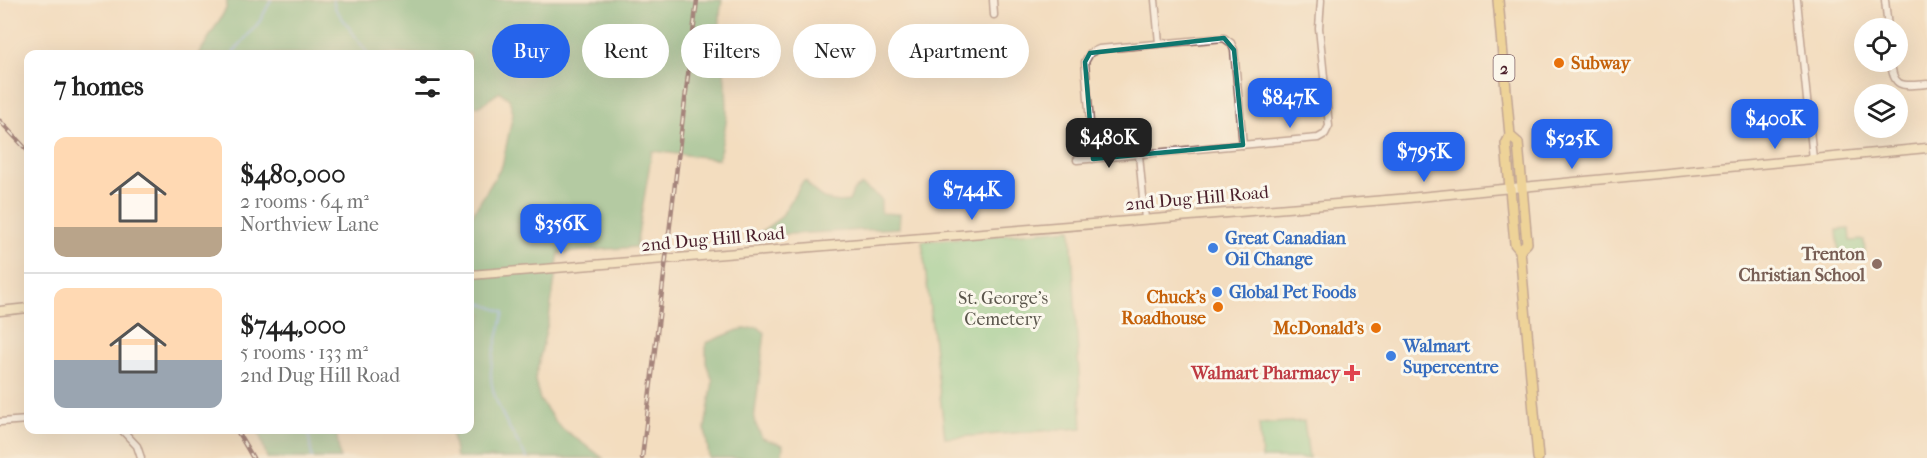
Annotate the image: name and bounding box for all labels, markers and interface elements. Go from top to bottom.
map controls [1854,18,1908,138]
button: locate [1854,18,1908,72]
chip: Buy [492,24,570,78]
chip: Rent [582,24,669,78]
chip: Filters [681,24,781,78]
chip: New [793,24,876,78]
chip: Apartment [888,24,1029,78]
place label: Subway [1571,53,1632,74]
road number: 2 [1494,55,1514,81]
marker: Subway [1552,56,1566,70]
icon: filters [411,70,444,103]
text: 7 homes [54,71,144,102]
pin: $847K [1248,78,1332,129]
button: layers [1854,84,1908,138]
text: $847K [1262,86,1318,109]
pin: $400K [1733,99,1817,150]
text: $400K [1745,107,1805,130]
pin: $480K [1067,118,1151,169]
pin: $525K [1530,119,1614,170]
text: $480K [1080,126,1138,149]
text: $525K [1545,127,1599,150]
pin: $795K [1382,132,1466,183]
text: $795K [1397,140,1451,163]
text: $480,000 [240,159,346,190]
icon: home [102,161,174,233]
pin: $744K [930,170,1014,221]
text: $744K [943,178,1001,201]
street label: 2nd Dug Hill Road [1124,182,1270,215]
text: 2 rooms · 64 m² [240,190,369,213]
pin: $356K [519,204,603,255]
text: $356K [534,212,588,235]
text: Northview Lane [240,213,379,236]
street label: 2nd Dug Hill Road [640,223,786,256]
place label: Great Canadian Oil Change [1225,228,1346,270]
marker: Great Canadian Oil Change [1206,241,1220,255]
place label: Trenton Christian School [1738,244,1866,286]
marker: Trenton Christian School [1870,257,1884,271]
place label: Global Pet Foods [1229,282,1357,303]
marker: Global Pet Foods [1210,285,1224,299]
place label: Chuck's Roadhouse [1121,287,1206,329]
park label: St. George's Cemetery [958,288,1048,330]
marker: Chuck's Roadhouse [1211,300,1225,314]
text: $744,000 [240,310,346,341]
icon: home [102,312,174,384]
place label: McDonald's [1272,318,1364,339]
marker: McDonald's [1369,321,1383,335]
place label: Walmart Supercentre [1402,336,1499,378]
text: 5 rooms · 133 m² [240,341,368,364]
marker: Walmart Supercentre [1384,349,1398,363]
place label: Walmart Pharmacy [1190,363,1341,384]
text: 2nd Dug Hill Road [240,364,400,387]
marker: Walmart Pharmacy [1345,366,1359,380]

